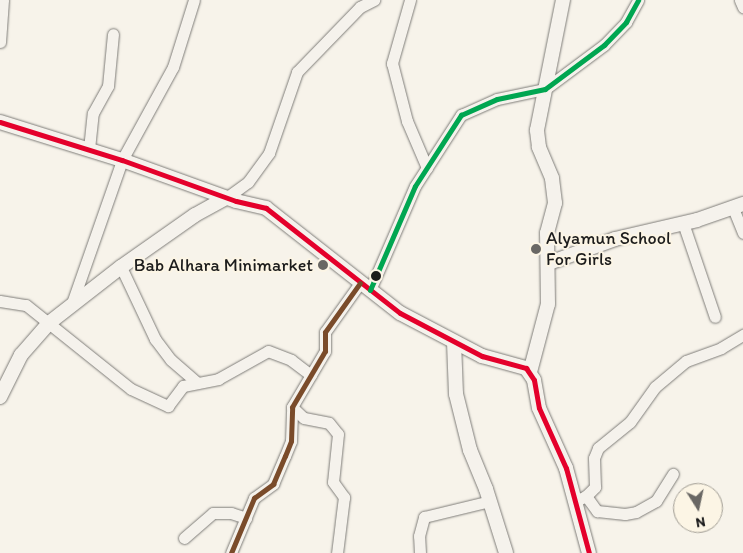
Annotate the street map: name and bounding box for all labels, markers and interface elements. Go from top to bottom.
place label: Alyamun School For Girls [546,228,671,270]
marker: Alyamun School For Girls [530,243,542,255]
place label: Bab Alhara Minimarket [134,254,313,276]
marker: Bab Alhara Minimarket [317,259,329,271]
unlabelled marker [371,271,381,281]
north arrow [673,483,723,533]
text: N [694,513,707,531]

